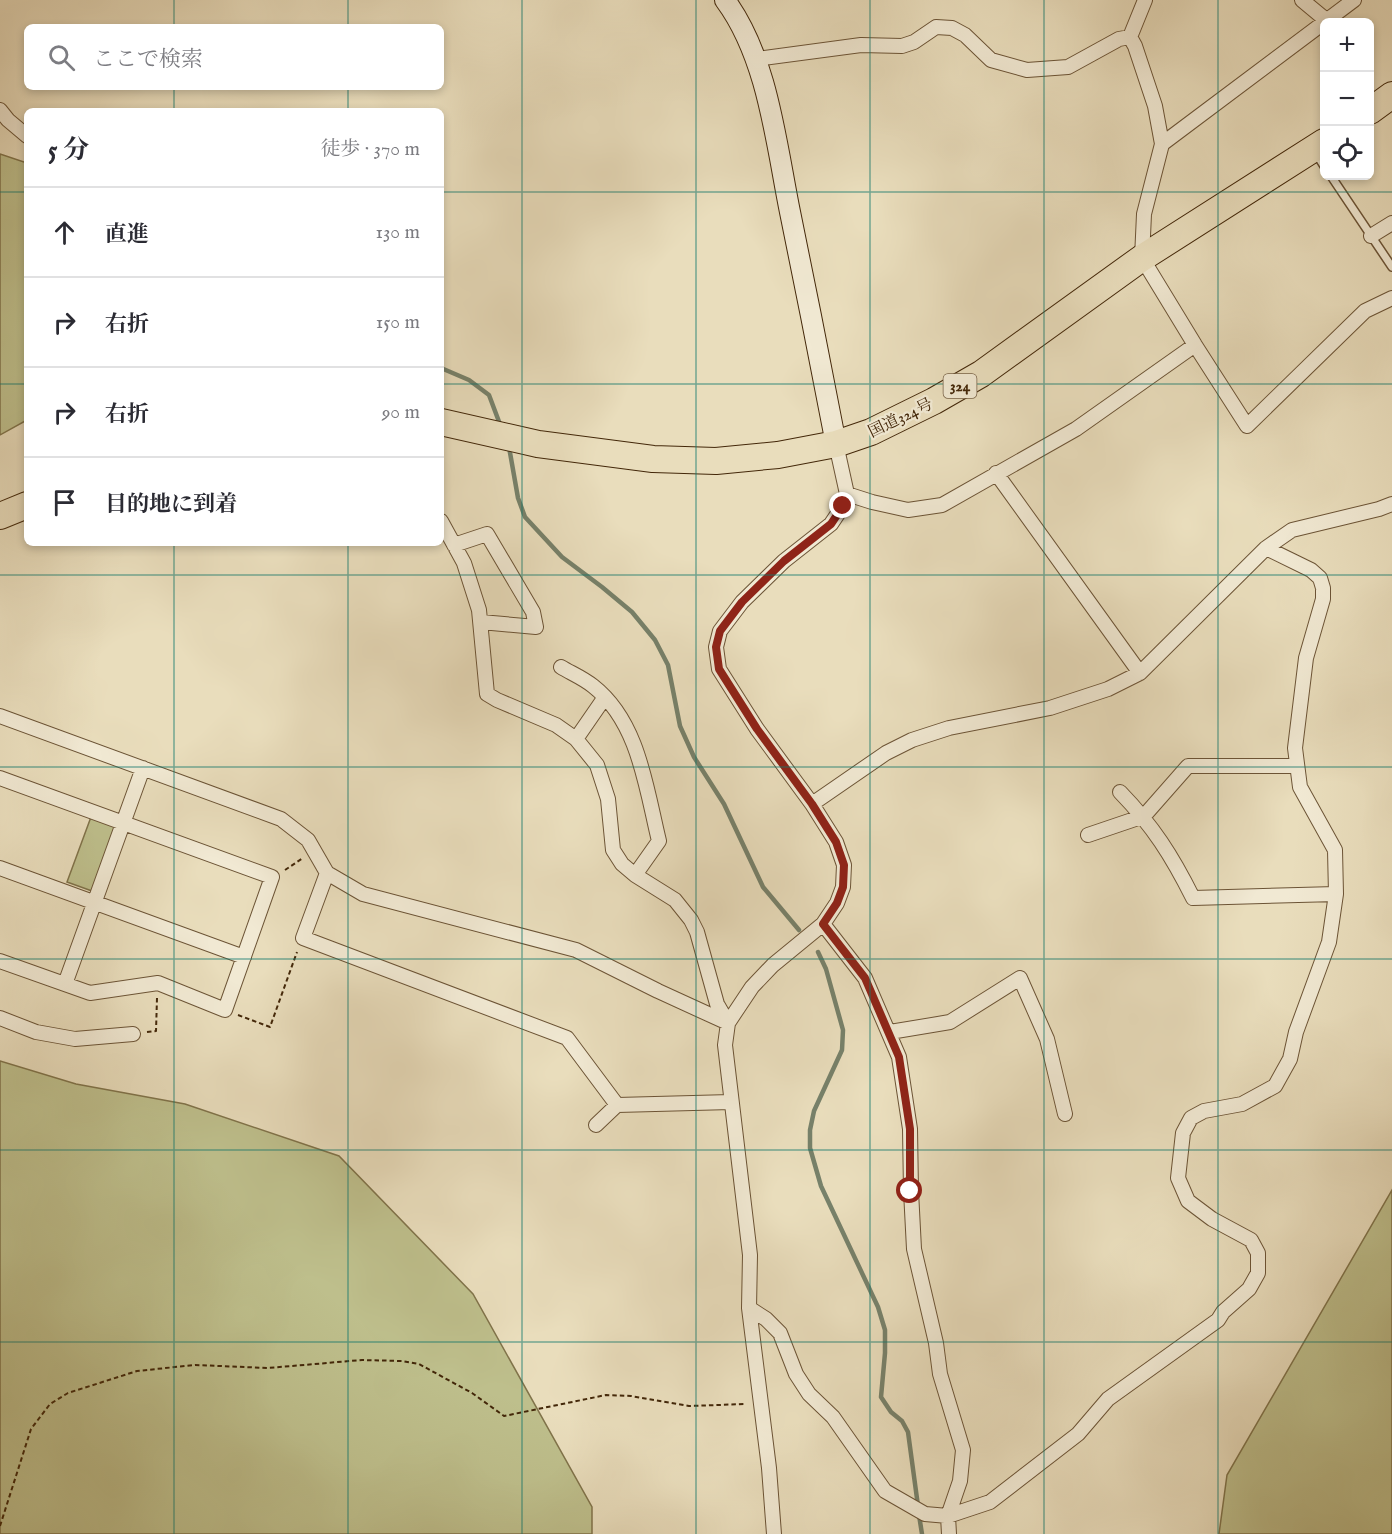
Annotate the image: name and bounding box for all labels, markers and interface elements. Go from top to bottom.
map controls [1320,18,1374,180]
button: + [1320,18,1374,72]
search box [24,24,444,90]
icon: search [45,41,78,74]
text: ここで検索 [93,46,203,74]
button: − [1320,72,1374,126]
button: locate [1320,126,1374,180]
text: 5 分 [48,134,89,167]
text: 徒歩 · 370 m [320,137,420,162]
icon: ahead [48,216,81,249]
text: 130 m [375,220,420,245]
text: 直進 [105,221,149,249]
icon: right [48,306,81,339]
text: 150 m [376,310,420,335]
text: 右折 [105,311,149,339]
road number: 324 [944,374,976,398]
street label: 国道324号 [865,395,936,443]
icon: right [48,396,81,429]
text: 90 m [382,400,420,425]
text: 右折 [105,401,149,429]
icon: arrive [48,486,81,519]
text: 目的地に到着 [105,491,237,519]
route end [829,492,855,518]
route start [896,1177,922,1203]

